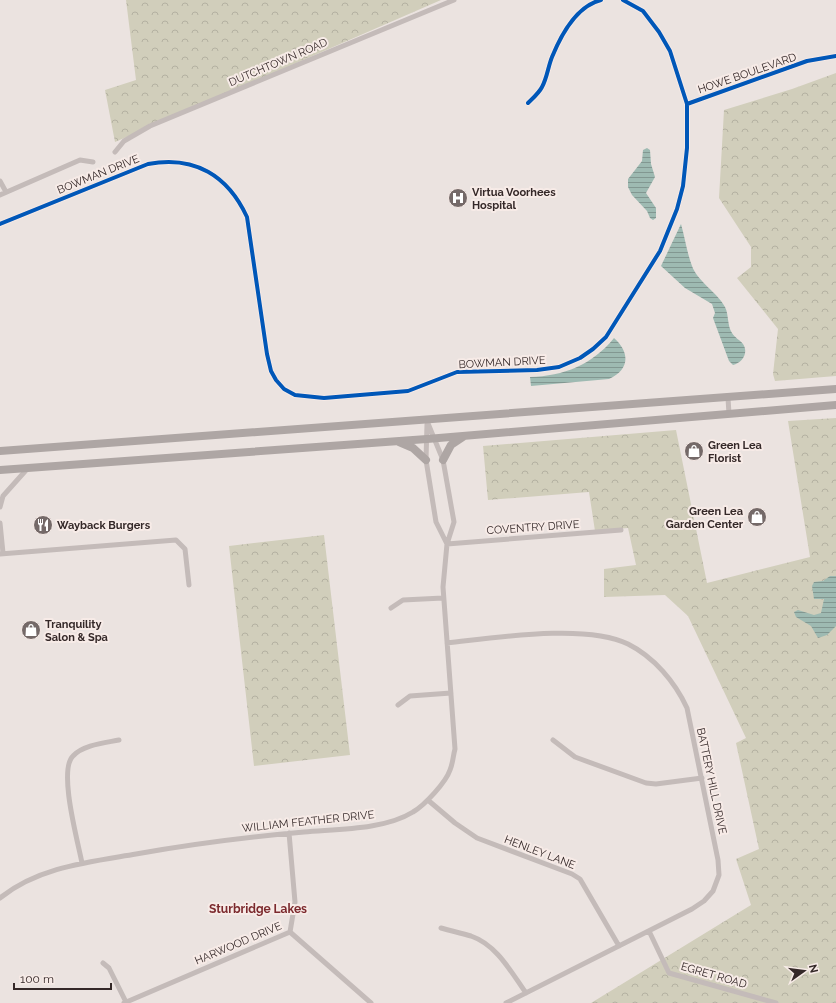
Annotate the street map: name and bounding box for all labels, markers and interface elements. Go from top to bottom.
street label: DUTCHTOWN ROAD [227,36,330,89]
street label: HOWE BOULEVARD [696,50,798,96]
street label: BOWMAN DRIVE [55,152,141,197]
place label: Virtua Voorhees Hospital [472,186,556,212]
hospital icon: Virtua Voorhees Hospital [447,187,469,209]
street label: BOWMAN DRIVE [458,354,546,371]
place label: Green Lea Florist [708,439,762,465]
shop icon: Green Lea Florist [683,440,705,462]
place label: Green Lea Garden Center [666,505,744,531]
shop icon: Green Lea Garden Center [746,506,768,528]
restaurant icon: Wayback Burgers [32,514,54,536]
street label: COVENTRY DRIVE [486,518,580,537]
place label: Wayback Burgers [57,519,151,532]
place label: Tranquility Salon & Spa [45,618,108,644]
shop icon: Tranquility Salon & Spa [20,619,42,641]
street label: BATTERY HILL DRIVE [694,727,729,836]
street label: WILLIAM FEATHER DRIVE [241,808,375,835]
street label: HENLEY LANE [502,833,577,872]
district label: Sturbridge Lakes [209,902,307,916]
street label: HARWOOD DRIVE [193,919,284,968]
north arrow [784,951,824,991]
street label: EGRET ROAD [679,960,748,991]
text: N [806,963,821,974]
scale bar [14,965,111,991]
text: 100 m [20,972,54,986]

